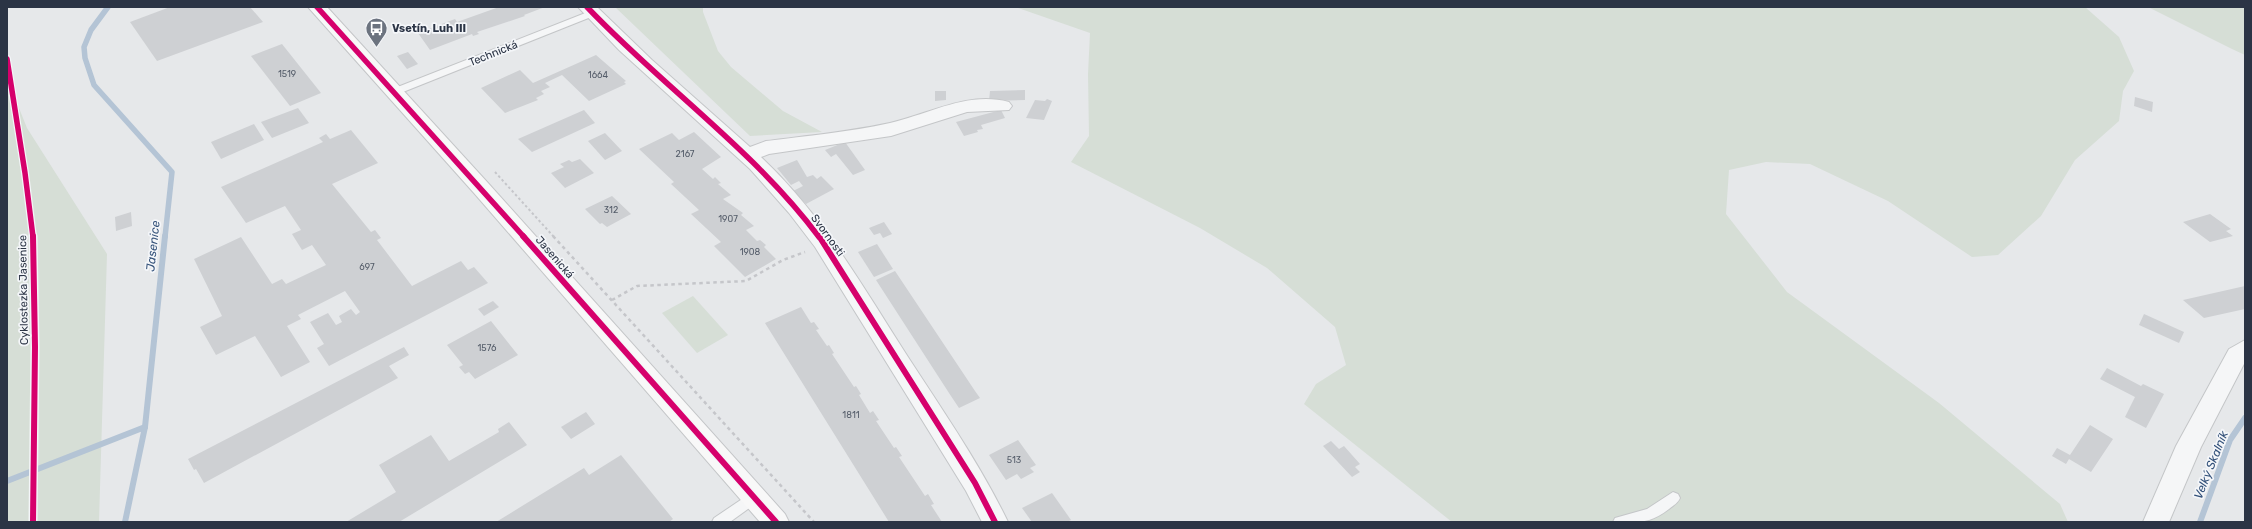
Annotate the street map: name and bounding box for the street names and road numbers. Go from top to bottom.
street label: Technická [467,38,519,69]
street label: Svornosti [808,212,847,259]
street label: Jasenická [533,234,577,281]
street label: Cyklostezka Jasenice [16,235,31,345]

